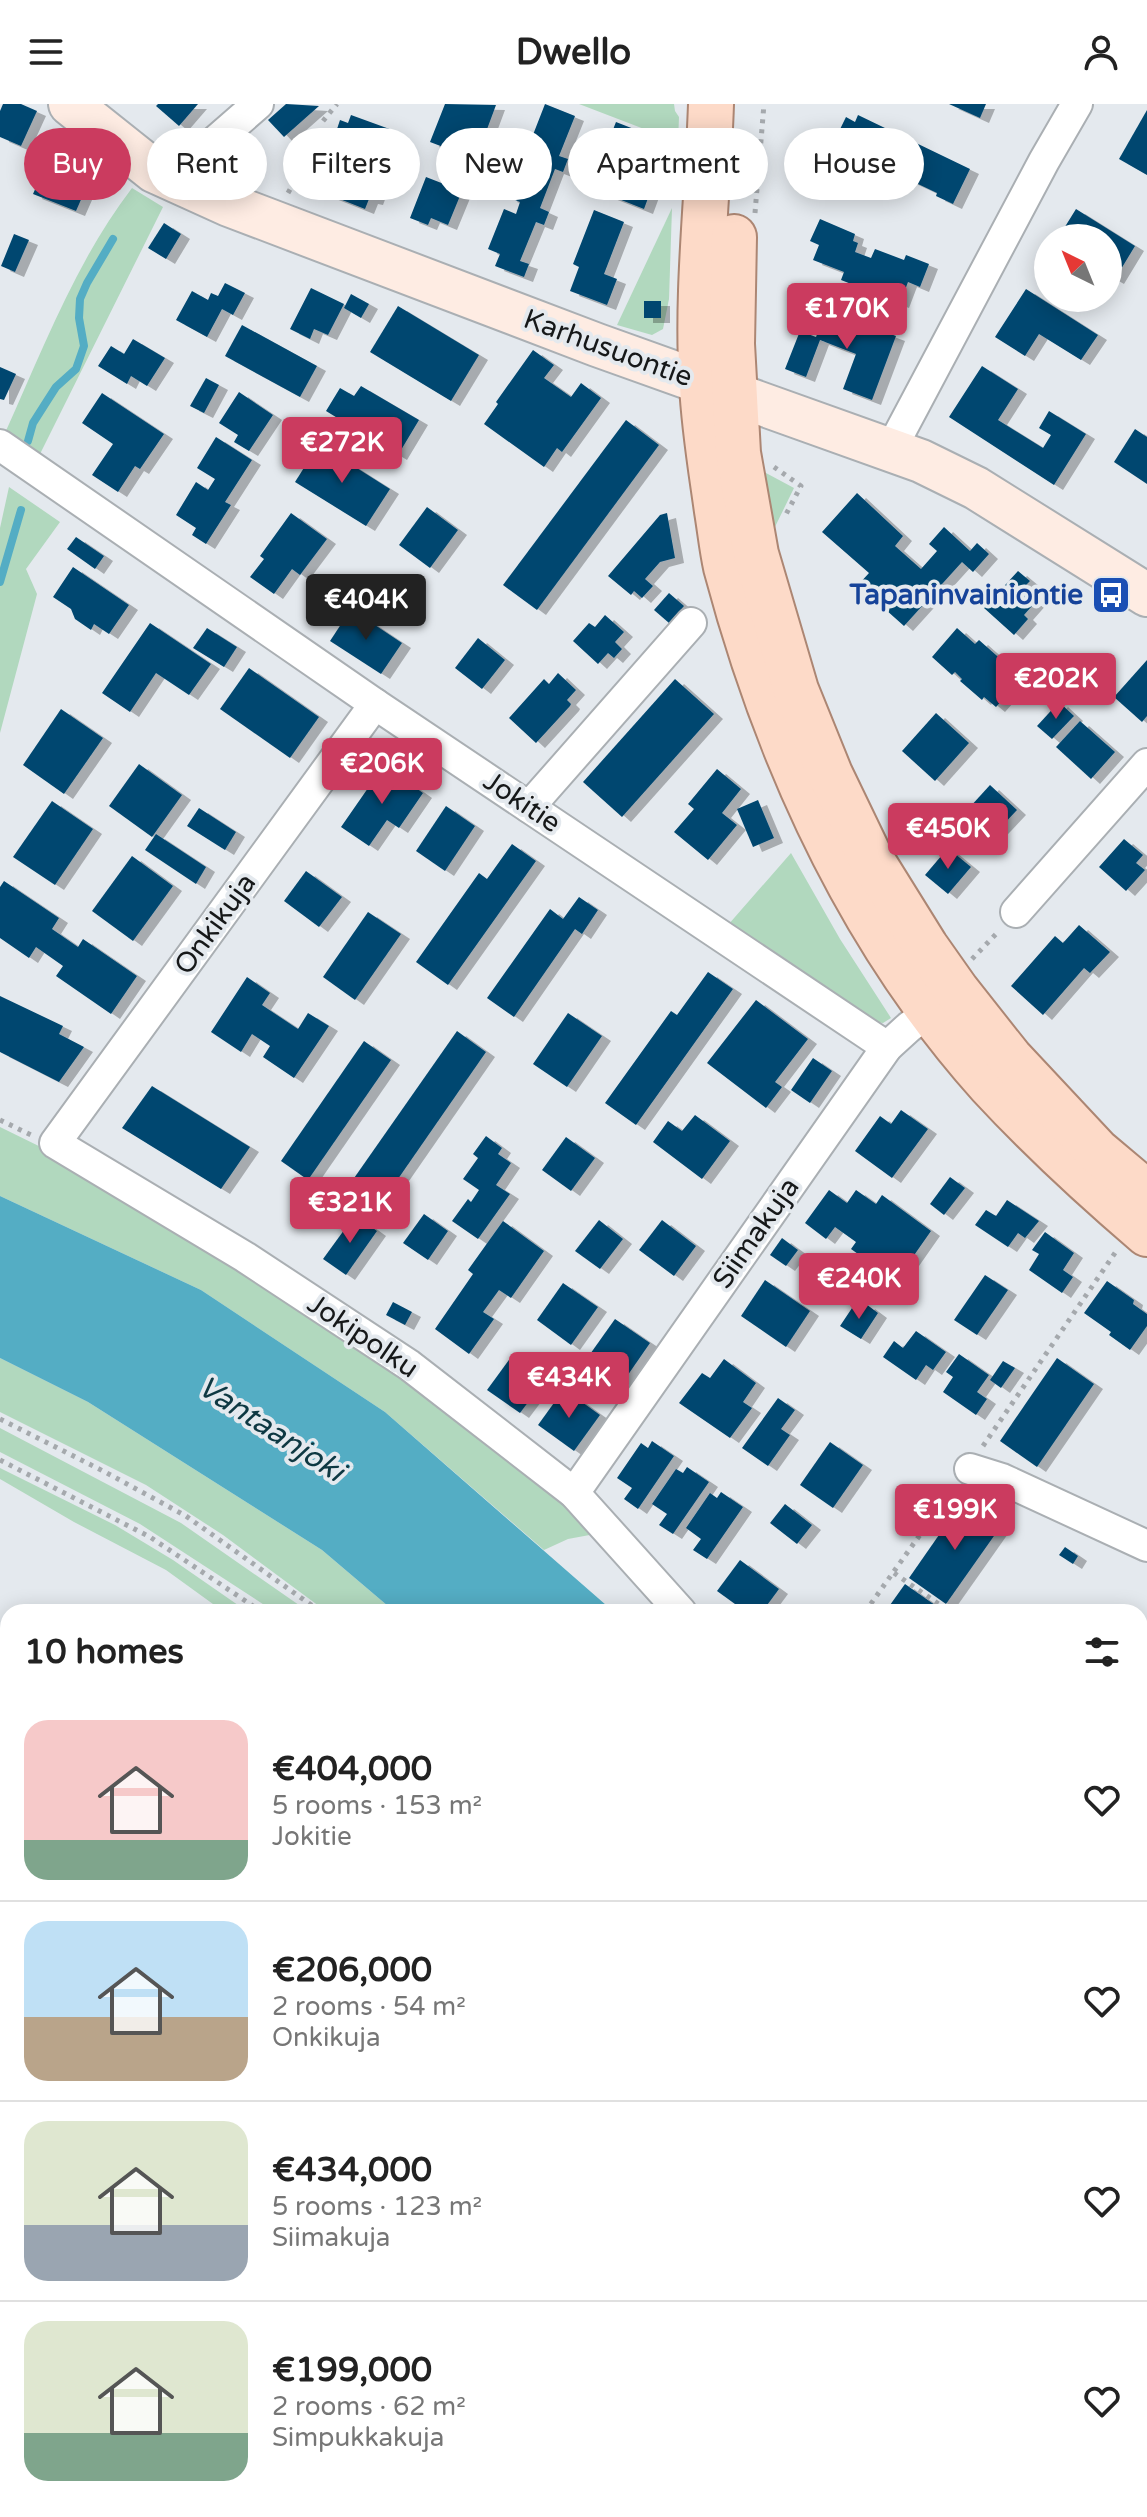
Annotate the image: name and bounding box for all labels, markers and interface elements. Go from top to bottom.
icon: menu [24,30,68,74]
icon: person [1079,30,1123,74]
text: Dwello [516,31,631,74]
chip: Buy [24,128,131,200]
chip: Rent [147,128,267,200]
chip: Filters [283,128,420,200]
chip: New [436,128,552,200]
chip: Apartment [568,128,768,200]
chip: House [784,128,924,200]
north arrow [1034,224,1122,312]
map controls [1034,224,1122,312]
pin: €170K [791,283,903,351]
text: €170K [805,293,889,324]
street label: Karhusuontie [519,302,697,394]
pin: €272K [286,417,398,485]
text: €272K [300,427,384,458]
pin: €404K [310,574,422,642]
bus stop icon: Tapaninvainiontie [1090,574,1132,616]
place label: Tapaninvainiontie [849,578,1083,612]
text: €404K [324,584,408,615]
pin: €202K [1000,653,1112,721]
text: €202K [1014,663,1098,694]
pin: €206K [326,738,438,806]
text: €206K [340,748,424,779]
street label: Jokitie [477,764,567,840]
pin: €450K [892,803,1004,871]
text: €450K [906,813,990,844]
street label: Onkikuja [167,867,263,981]
street label: Siimakuja [705,1171,807,1295]
pin: €321K [294,1177,406,1245]
text: €321K [308,1187,392,1218]
pin: €240K [803,1253,915,1321]
text: €240K [817,1263,901,1294]
street label: Jokipolku [301,1287,425,1385]
pin: €434K [513,1352,625,1420]
text: €434K [527,1362,611,1393]
water label: Vantaanjoki [191,1368,354,1492]
pin: €199K [899,1484,1011,1552]
text: €199K [913,1494,997,1525]
icon: filters [1080,1630,1124,1674]
text: 10 homes [24,1632,184,1673]
text: €404,000 [272,1749,432,1790]
icon: home [88,1752,184,1848]
icon: heart [1080,1778,1124,1822]
text: 5 rooms · 153 m² [272,1790,482,1821]
text: Jokitie [272,1821,352,1852]
text: €206,000 [272,1950,432,1991]
icon: home [88,1953,184,2049]
icon: heart [1080,1979,1124,2023]
text: 2 rooms · 54 m² [272,1991,466,2022]
text: Onkikuja [272,2022,381,2053]
text: €434,000 [272,2150,432,2191]
icon: home [88,2153,184,2249]
icon: heart [1080,2179,1124,2223]
text: 5 rooms · 123 m² [272,2191,482,2222]
text: Siimakuja [272,2222,390,2253]
text: €199,000 [272,2350,432,2391]
icon: home [88,2353,184,2449]
icon: heart [1080,2379,1124,2423]
text: 2 rooms · 62 m² [272,2391,466,2422]
text: Simpukkakuja [272,2422,444,2453]

